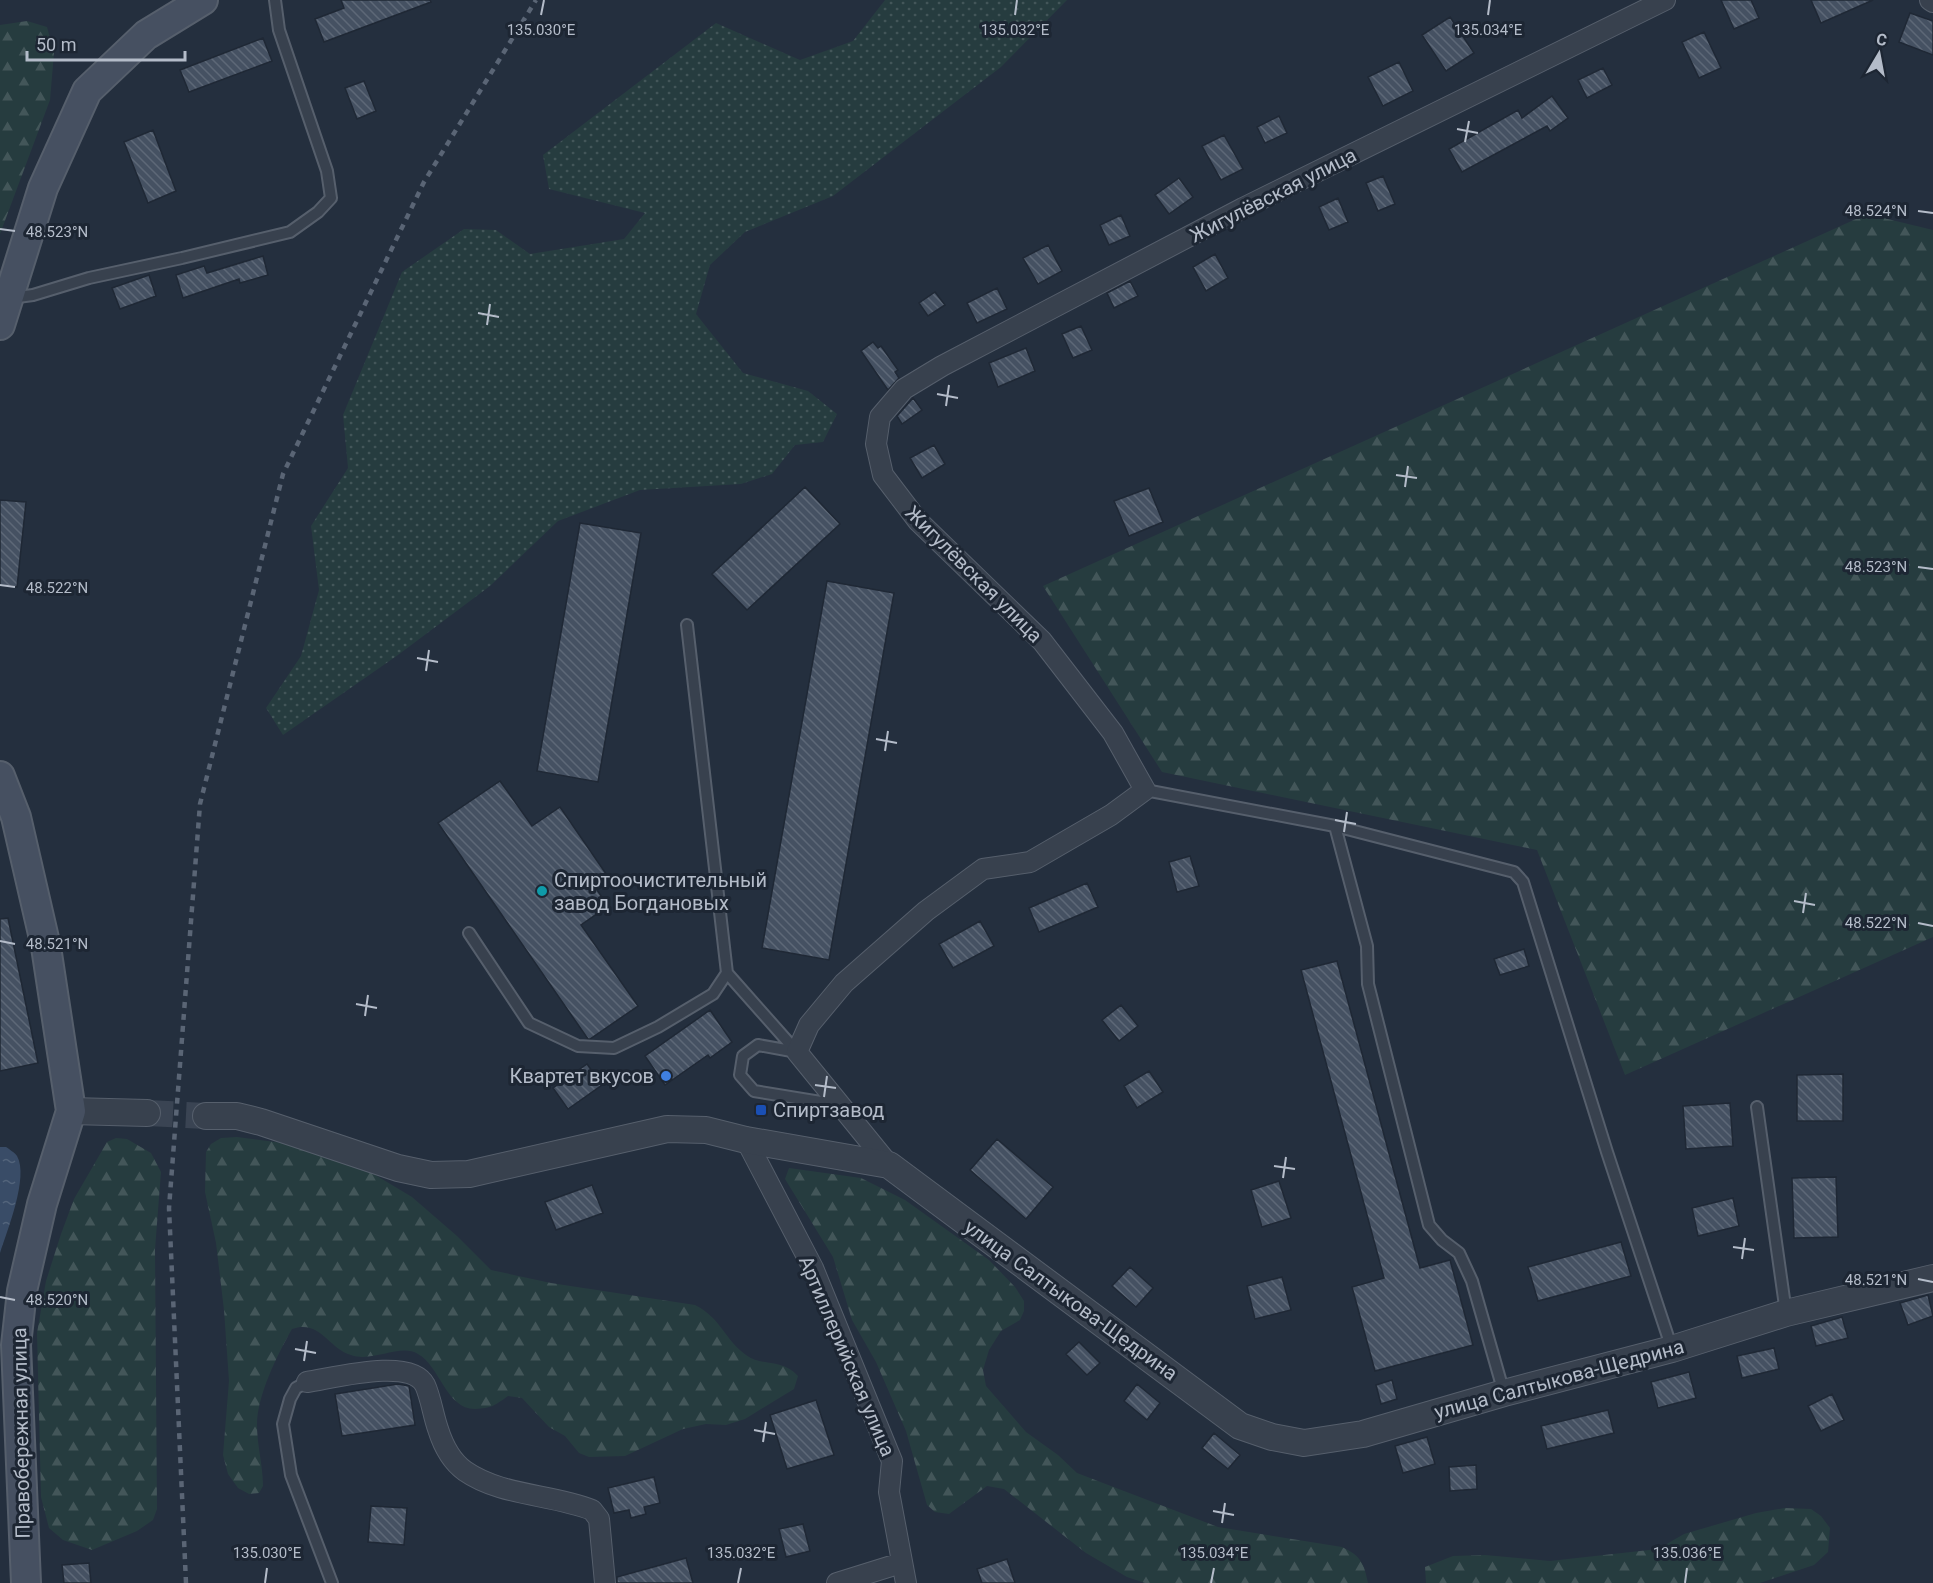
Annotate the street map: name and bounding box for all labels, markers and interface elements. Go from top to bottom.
text: 135.030°E [507,21,576,39]
text: 135.032°E [981,21,1050,39]
text: 135.034°E [1454,21,1523,39]
scale bar [27,24,184,62]
north arrow [1849,24,1909,84]
text: С [1875,29,1888,50]
text: 50 m [36,34,76,55]
street label: Жигулёвская улица [1186,143,1360,247]
text: 48.524°N [1845,202,1907,220]
text: 48.523°N [26,223,88,241]
street label: Жигулёвская улица [901,501,1047,647]
text: 48.523°N [1845,558,1907,576]
text: 48.522°N [26,579,88,597]
place label: Спиртоочистительный завод Богдановых [554,868,767,915]
marker: Спиртоочистительный завод Богдановых [535,884,549,898]
text: 48.522°N [1845,914,1907,932]
text: 48.521°N [26,935,88,953]
place label: Квартет вкусов [510,1064,654,1088]
marker: Квартет вкусов [659,1069,673,1083]
place label: Спиртзавод [773,1098,884,1122]
marker: Спиртзавод [754,1103,768,1117]
street label: улица Салтыкова-Щедрина [960,1215,1182,1385]
street label: Артиллерийская улица [794,1252,900,1460]
text: 48.521°N [1845,1271,1907,1289]
text: 48.520°N [26,1291,88,1309]
street label: Правобережная улица [7,1327,35,1539]
street label: улица Салтыкова-Щедрина [1432,1334,1686,1424]
text: 135.030°E [233,1544,302,1562]
text: 135.032°E [707,1544,776,1562]
text: 135.034°E [1180,1544,1249,1562]
text: 135.036°E [1653,1544,1722,1562]

